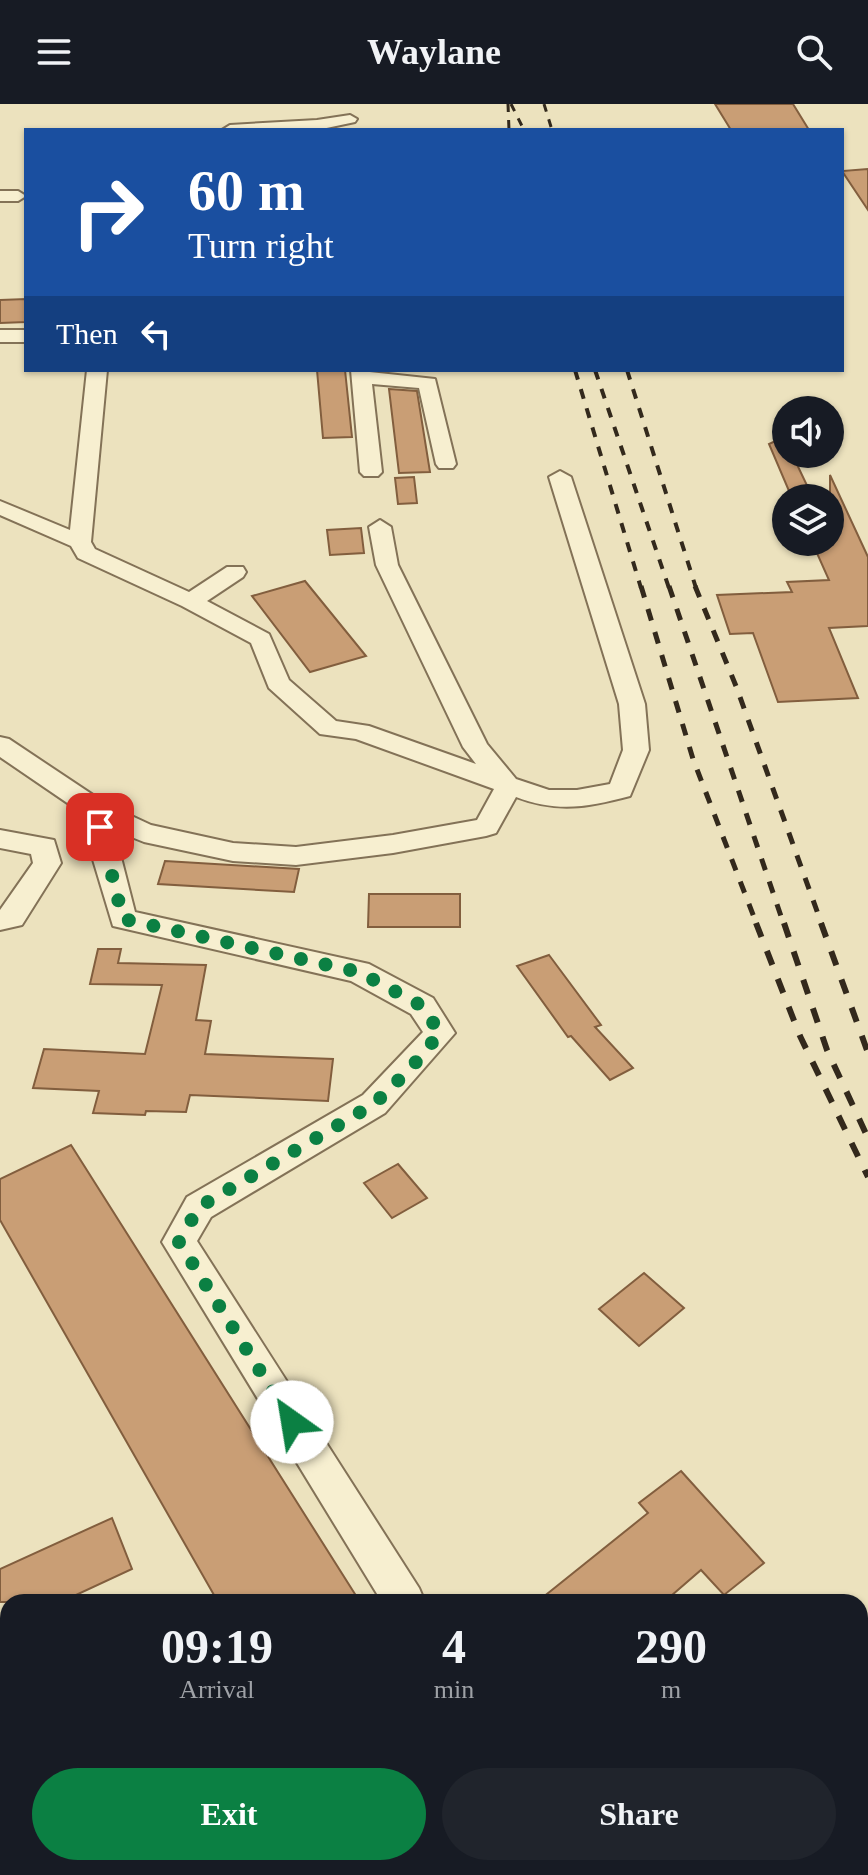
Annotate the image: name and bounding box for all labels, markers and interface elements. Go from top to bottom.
icon: menu [32,30,76,74]
icon: search [792,30,836,74]
text: Waylane [367,32,501,72]
icon: right [56,160,160,264]
text: 60 m [188,160,305,222]
text: Turn right [188,226,334,266]
icon: left [134,312,178,356]
text: Then [56,317,118,350]
map controls [772,396,844,556]
button: sound [772,396,844,468]
button: layers [772,484,844,556]
pin [66,793,134,861]
icon: arrive [78,805,122,849]
position arrow [250,1380,334,1464]
text: 09:19 [161,1620,273,1673]
text: 4 [442,1620,466,1673]
text: 290 [635,1620,707,1673]
text: Arrival [179,1675,254,1704]
text: min [434,1675,474,1704]
text: m [661,1675,681,1704]
button: Exit [32,1768,426,1860]
button: Share [442,1768,836,1860]

